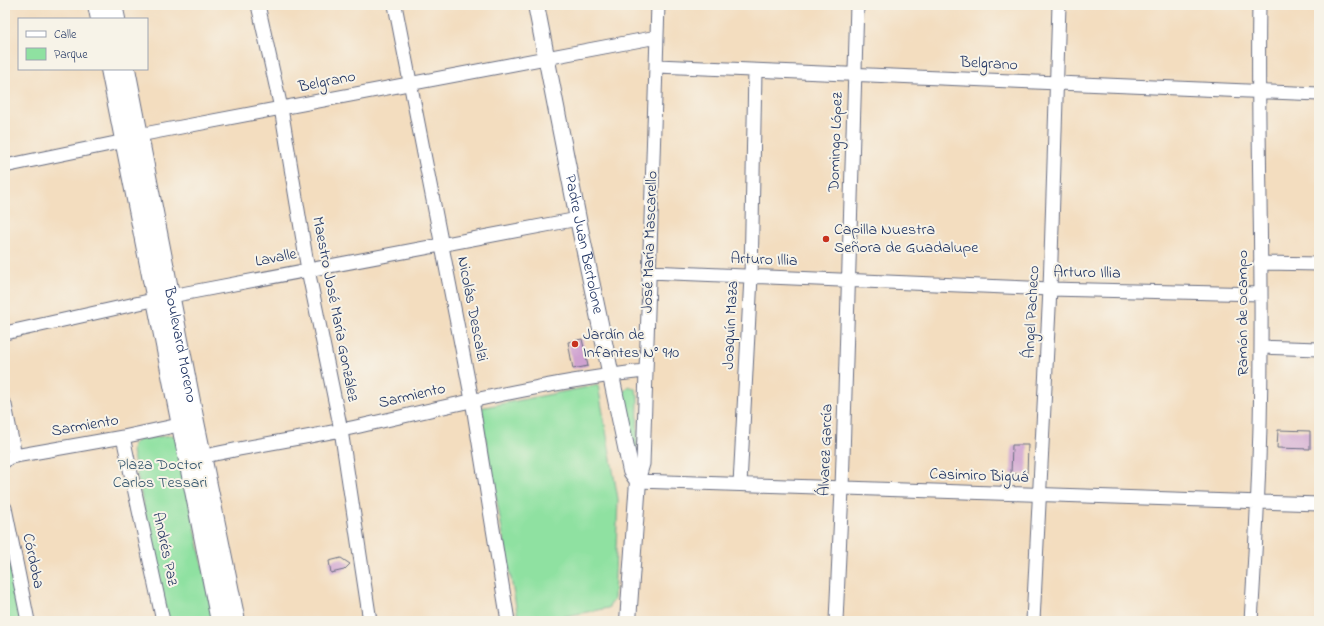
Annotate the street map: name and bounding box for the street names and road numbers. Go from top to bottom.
street label: Belgrano [959,50,1018,77]
street label: Belgrano [295,65,358,99]
street label: Domingo López [822,92,850,193]
street label: José María Mascarello [636,170,664,314]
street label: Padre Juan Bertolone [558,173,610,317]
street label: Maestro José María González [305,214,365,404]
street label: Lavalle [253,242,300,274]
street label: Arturo Illia [730,247,798,273]
street label: Ramón de Ocampo [1231,250,1255,376]
street label: Nicolás Descalzi [450,254,494,364]
street label: Arturo Illia [1053,260,1121,286]
street label: Ángel Pacheco [1018,265,1046,359]
street label: Joaquín Maza [717,280,745,370]
street label: Boulevard Moreno [157,284,203,405]
street label: Sarmiento [376,377,448,415]
street label: Álvarez García [812,403,840,497]
street label: Sarmiento [49,408,121,444]
street label: Casimiro Biguá [929,462,1029,490]
street label: Andrés Paz [146,510,185,588]
street label: Córdoba [15,531,51,591]

